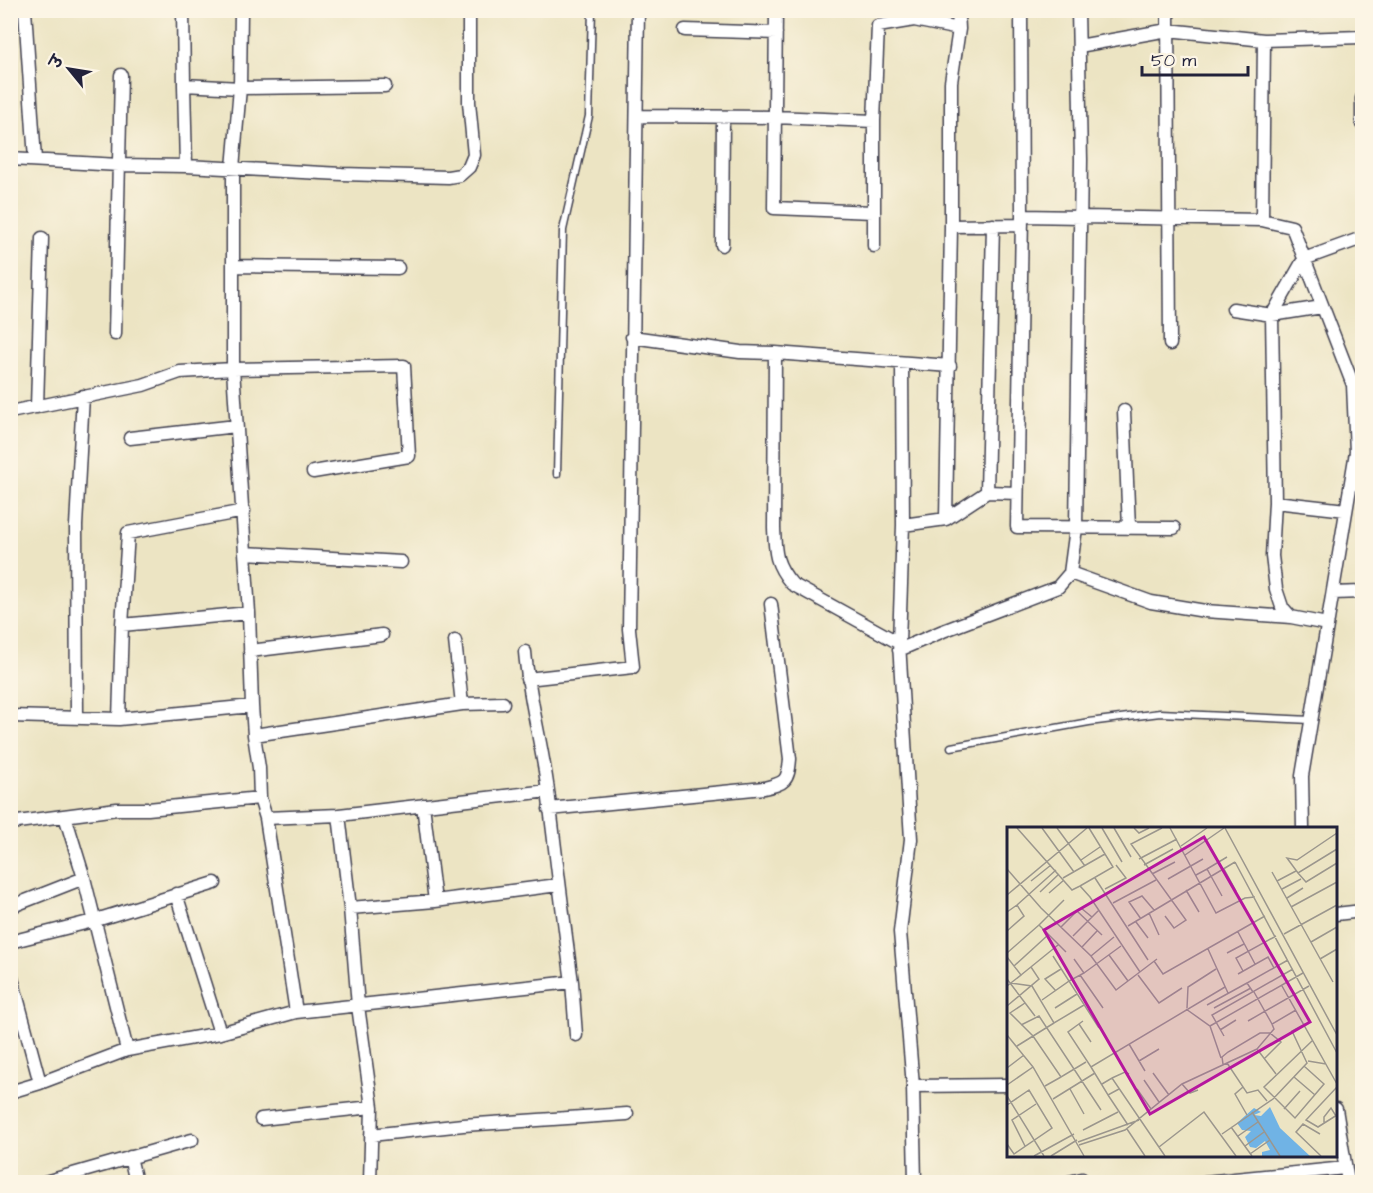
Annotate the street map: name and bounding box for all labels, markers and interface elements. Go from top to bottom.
north arrow [39,39,99,99]
scale bar [1142,39,1248,77]
text: 50 m [1151,48,1196,73]
text: उ [44,51,70,74]
inset map [1007,827,1337,1157]

